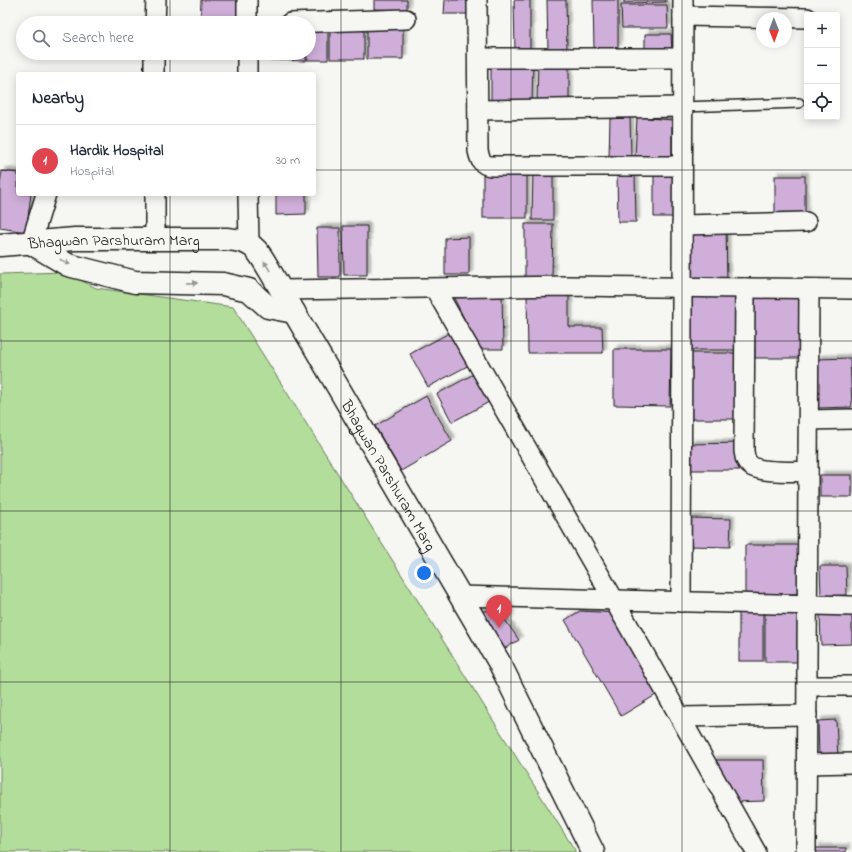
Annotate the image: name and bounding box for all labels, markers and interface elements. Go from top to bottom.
north arrow [756,12,792,48]
map controls [804,12,840,120]
button: + [804,12,840,48]
search box [16,16,316,60]
icon: search [30,27,52,49]
text: Search here [62,27,134,49]
button: − [804,48,840,84]
button: locate [804,84,840,120]
text: Nearby [32,86,84,111]
text: Hardik Hospital [70,140,164,162]
text: 1 [43,151,47,170]
text: 30 m [276,151,300,170]
text: Hospital [70,162,114,181]
street label: Bhagwan Parshuram Marg [26,229,200,257]
one-way arrow [59,259,71,265]
one-way arrow [264,260,271,272]
one-way arrow [186,280,198,287]
street label: Bhagwan Parshuram Marg [334,395,442,556]
your location [414,563,434,583]
pin: 1 [486,595,512,628]

